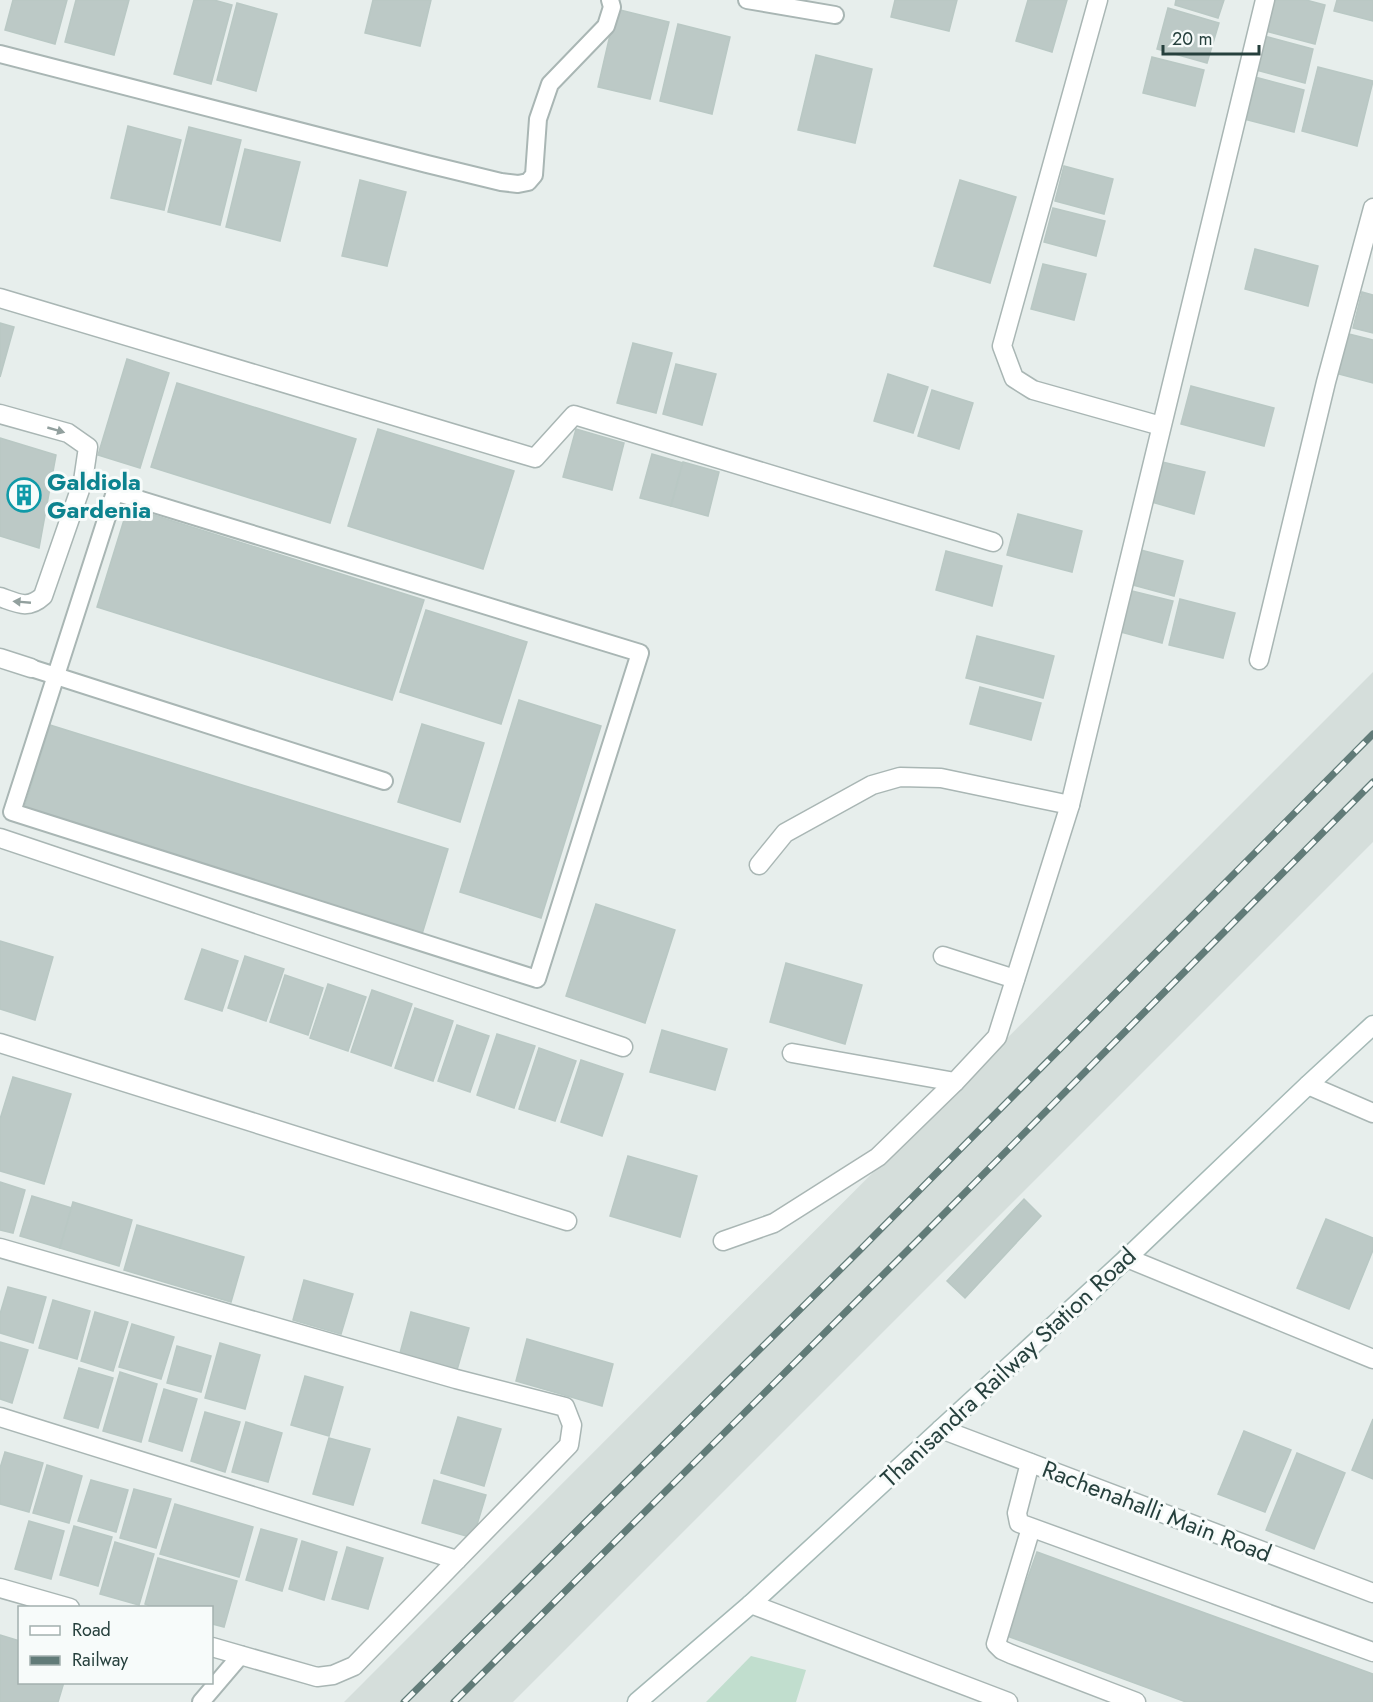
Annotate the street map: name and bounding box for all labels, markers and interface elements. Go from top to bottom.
scale bar [1163,18,1259,56]
text: 20 m [1172,26,1212,52]
one-way arrow [47,426,65,435]
place label: Galdiola Gardenia [47,464,151,527]
building icon: Galdiola Gardenia [6,477,42,513]
one-way arrow [12,597,31,607]
street label: Thanisandra Railway Station Road [872,1239,1144,1495]
street label: Rachenahalli Main Road [1037,1451,1277,1571]
legend [18,1606,213,1684]
text: Road [72,1617,111,1643]
text: Railway [72,1647,128,1673]

